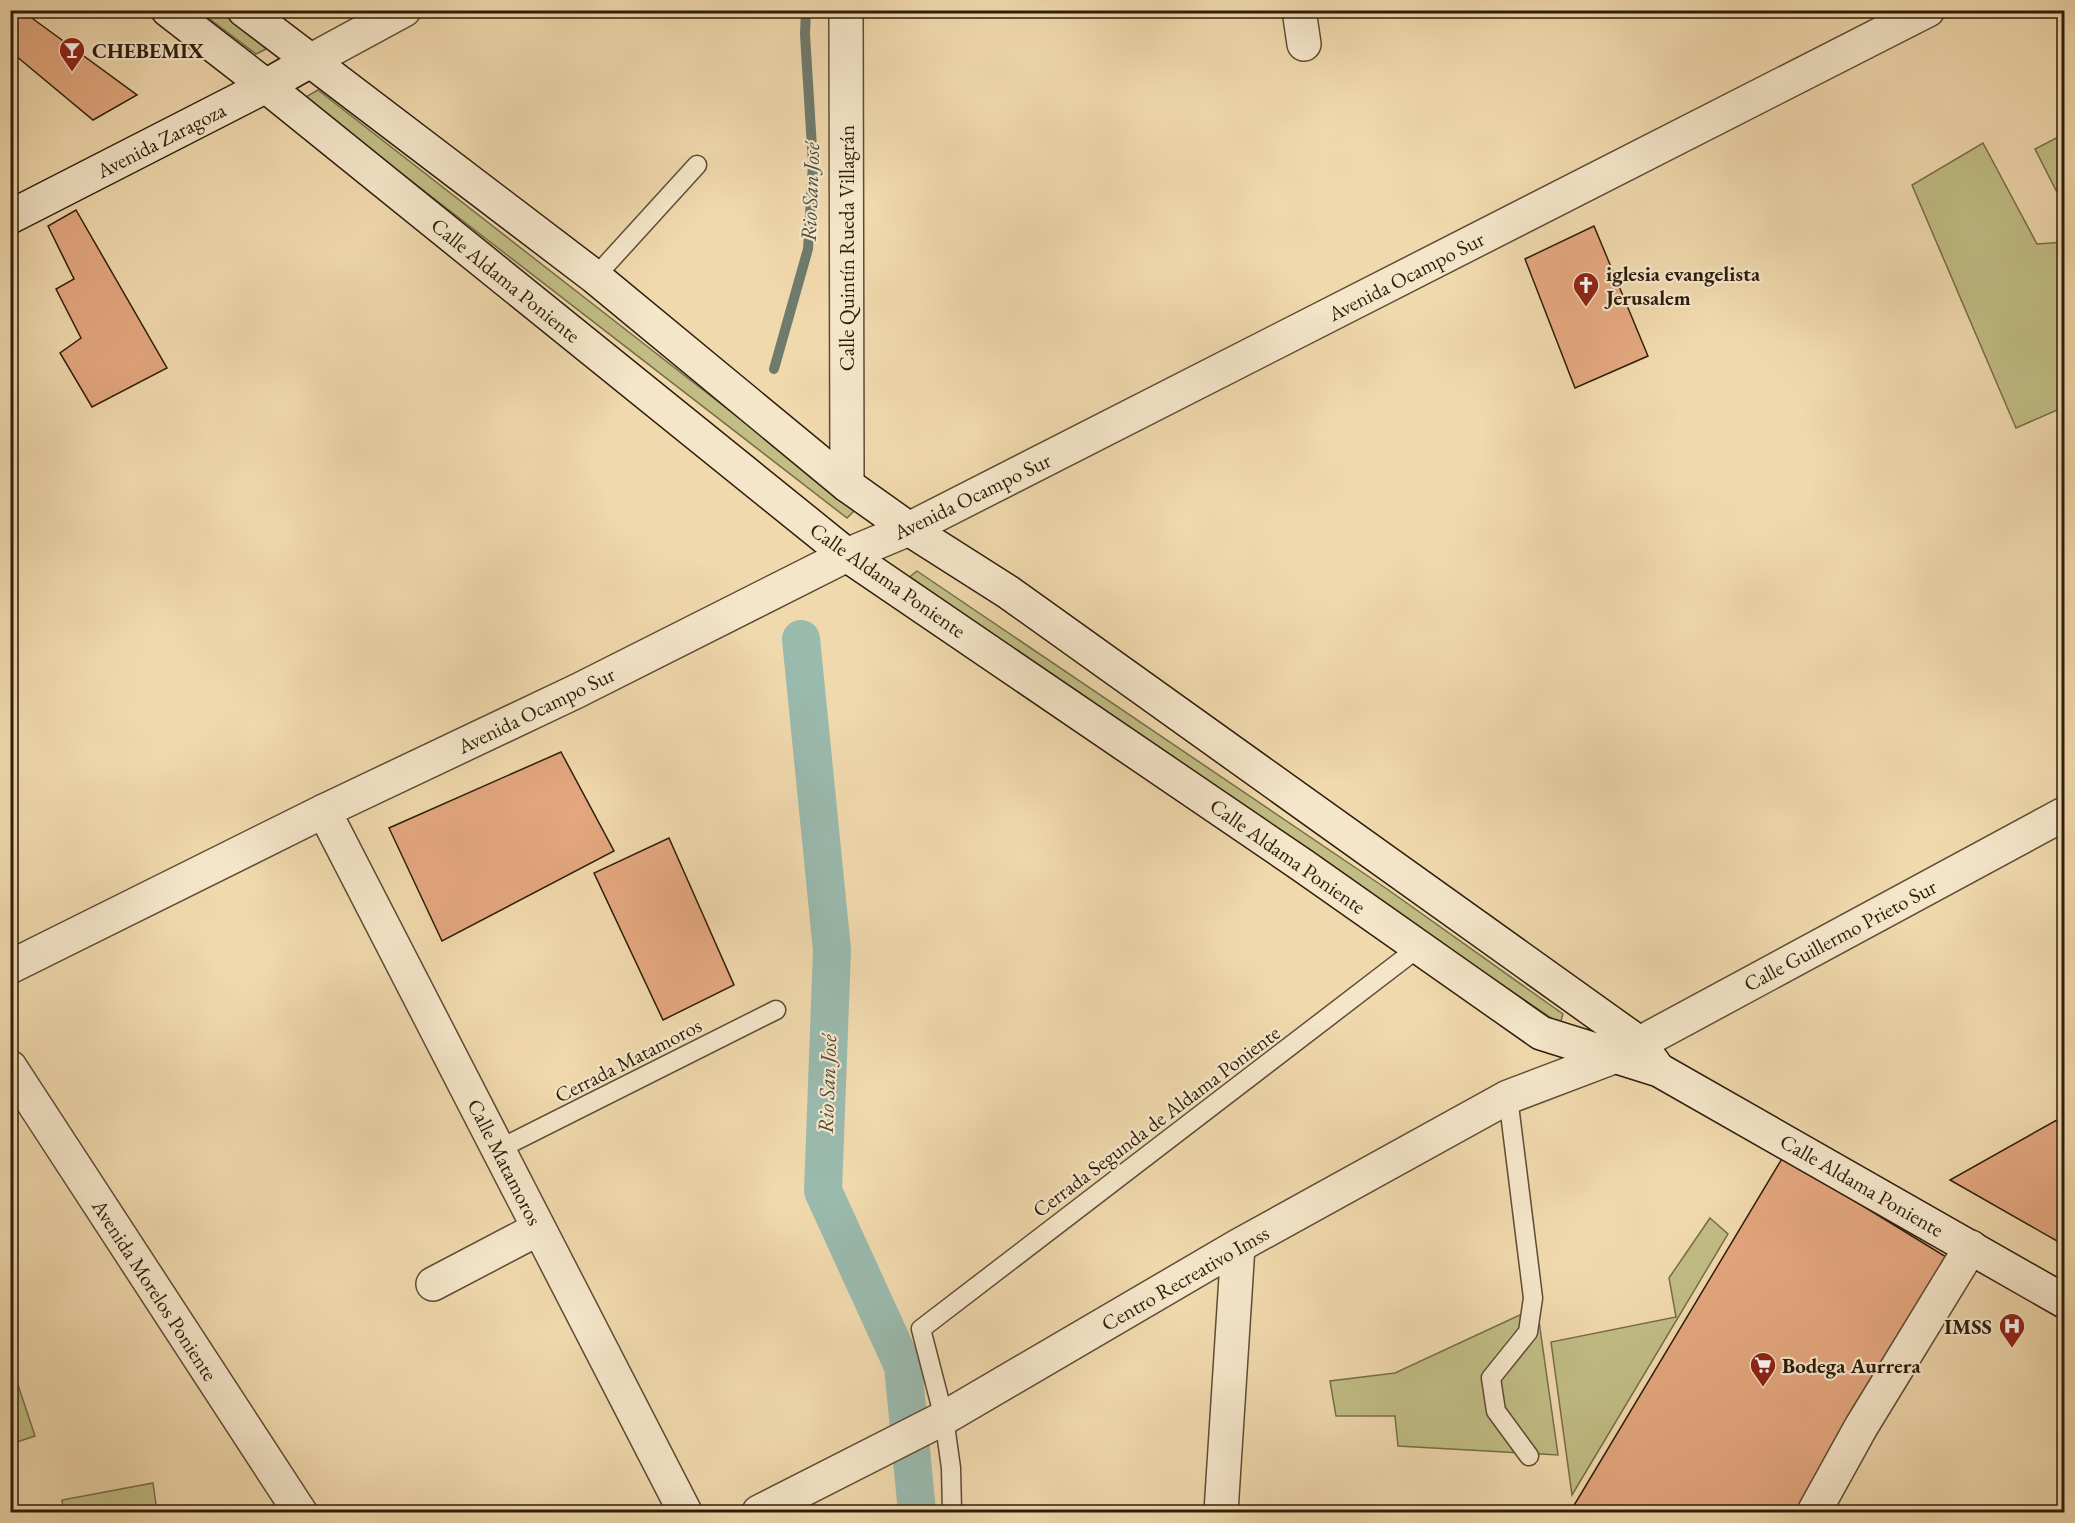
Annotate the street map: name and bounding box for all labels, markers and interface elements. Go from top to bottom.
bar icon: CHEBEMIX [57,35,87,73]
place label: CHEBEMIX [92,37,204,64]
street label: Avenida Zaragoza [91,96,231,185]
street label: Calle Quintín Rueda Villagrán [833,125,861,371]
water label: Rio San José [794,140,826,242]
street label: Calle Aldama Poniente [426,211,586,349]
street label: Avenida Ocampo Sur [1322,225,1489,327]
place label: iglesia evangelista Jerusalem [1604,260,1761,311]
church icon: iglesia evangelista Jerusalem [1571,270,1601,308]
street label: Avenida Ocampo Sur [888,446,1055,546]
street label: Calle Aldama Poniente [805,516,971,644]
street label: Avenida Ocampo Sur [452,660,619,760]
street label: Calle Aldama Poniente [1205,792,1371,920]
street label: Calle Guillermo Prieto Sur [1739,873,1941,997]
street label: Cerrada Matamoros [550,1011,706,1109]
street label: Cerrada Segunda de Aldama Poniente [1027,1019,1285,1223]
water label: Rio San José [811,1032,843,1134]
street label: Calle Matamoros [462,1094,549,1230]
street label: Calle Aldama Poniente [1775,1127,1949,1243]
street label: Avenida Morelos Poniente [86,1193,224,1386]
street label: Centro Recreativo Imss [1096,1219,1274,1337]
hospital icon: IMSS [1997,1311,2027,1349]
place label: IMSS [1944,1313,1992,1340]
supermarket icon: Bodega Aurrera [1748,1350,1778,1388]
place label: Bodega Aurrera [1782,1352,1921,1379]

